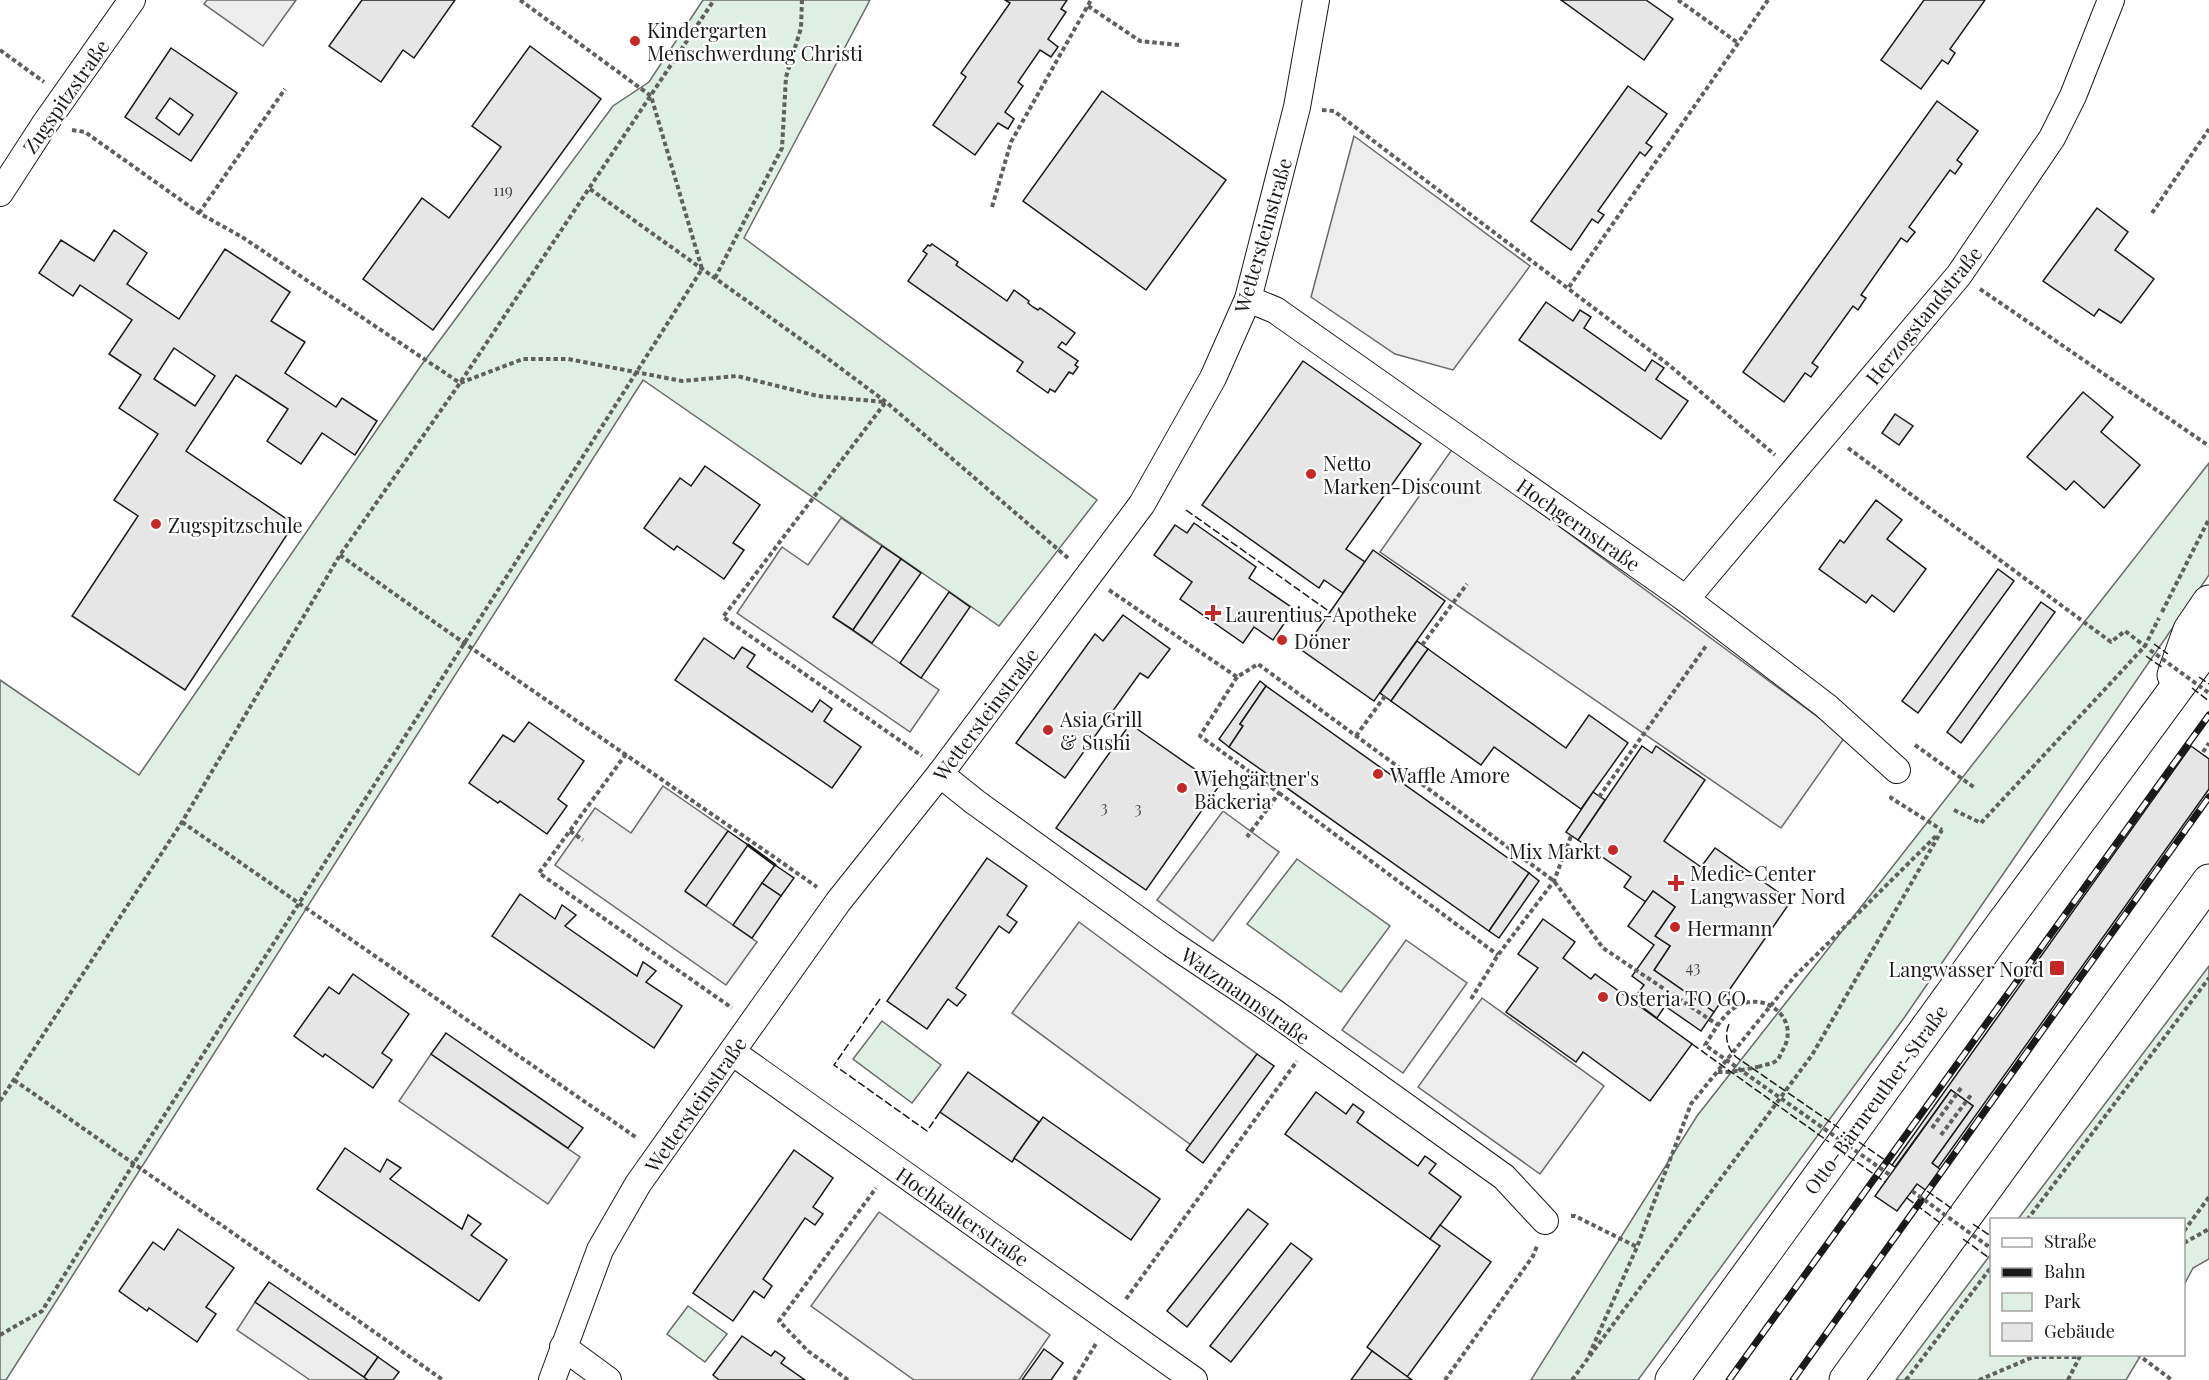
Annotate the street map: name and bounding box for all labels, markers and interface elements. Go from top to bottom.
place label: Kindergarten Menschwerdung Christi [647,16,863,66]
street label: Zugspitzstraße [16,34,114,158]
marker: Kindergarten Menschwerdung Christi [628,34,642,48]
street label: Wettersteinstraße [1227,154,1297,317]
house number: 119 [493,179,513,200]
street label: Herzogstandstraße [1859,240,1987,390]
place label: Netto Marken-Discount [1323,449,1483,499]
marker: Netto Marken-Discount [1304,467,1318,481]
street label: Hochgernstraße [1512,471,1646,577]
place label: Zugspitzschule [168,511,303,538]
marker: Zugspitzschule [149,517,163,531]
place label: Laurentius-Apotheke [1225,600,1417,627]
marker: Laurentius-Apotheke [1206,606,1220,620]
place label: Döner [1294,627,1350,654]
marker: Döner [1275,633,1289,647]
street label: Wettersteinstraße [926,642,1044,787]
place label: Asia Grill & Sushi [1059,705,1143,755]
marker: Asia Grill & Sushi [1041,723,1055,737]
place label: Waffle Amore [1389,761,1510,788]
place label: Wiehgärtner's Bäckeria [1193,764,1319,814]
marker: Waffle Amore [1371,767,1385,781]
marker: Wiehgärtner's Bäckeria [1175,781,1189,795]
house number: 3 [1100,796,1108,817]
house number: 3 [1134,797,1142,818]
place label: Mix Markt [1509,837,1602,864]
marker: Mix Markt [1606,843,1620,857]
place label: Medic-Center Langwasser Nord [1690,859,1846,909]
marker: Medic-Center Langwasser Nord [1667,874,1685,892]
place label: Hermann [1687,914,1772,941]
marker: Hermann [1668,920,1682,934]
street label: Watzmannstraße [1175,940,1316,1050]
place label: Langwasser Nord [1889,955,2044,982]
house number: 43 [1686,956,1700,977]
marker: Langwasser Nord [2048,959,2066,977]
place label: Osteria TO GO [1615,984,1746,1011]
marker: Osteria TO GO [1596,990,1610,1004]
street label: Otto-Bärnreuther-Straße [1797,999,1953,1199]
street label: Wettersteinstraße [638,1031,752,1178]
street label: Hochkalterstraße [891,1160,1035,1272]
legend [1990,1218,2185,1356]
text: Straße [2044,1229,2097,1253]
text: Bahn [2044,1259,2086,1283]
text: Park [2044,1289,2081,1313]
text: Gebäude [2044,1319,2115,1343]

